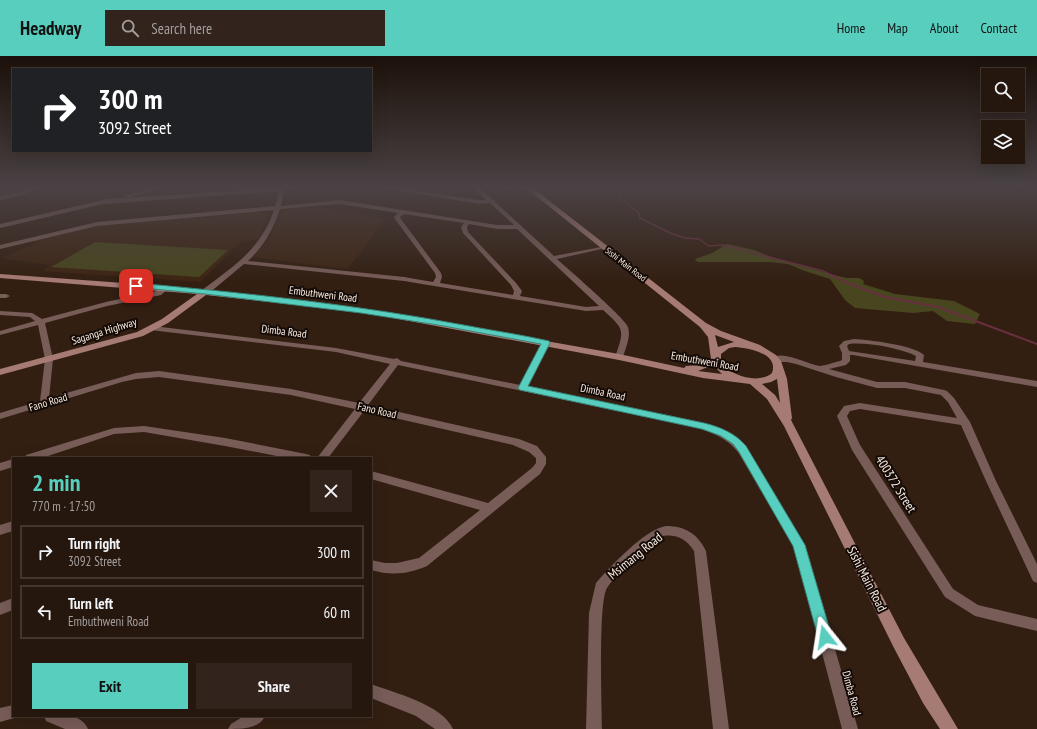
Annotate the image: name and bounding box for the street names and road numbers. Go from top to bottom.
street label: Sishi Main Road [603,245,649,284]
street label: Embuthweni Road [288,283,358,305]
street label: Saganga Highway [70,314,139,348]
street label: Dimba Road [261,321,308,341]
street label: Embuthweni Road [670,348,740,374]
street label: Dimba Road [579,380,627,404]
street label: Fano Road [27,389,69,414]
street label: Fano Road [356,399,398,421]
street label: 400372 Street [872,452,921,516]
street label: Msimang Road [604,529,666,583]
street label: Sishi Main Road [843,543,891,615]
street label: Dimba Road [839,669,865,717]

